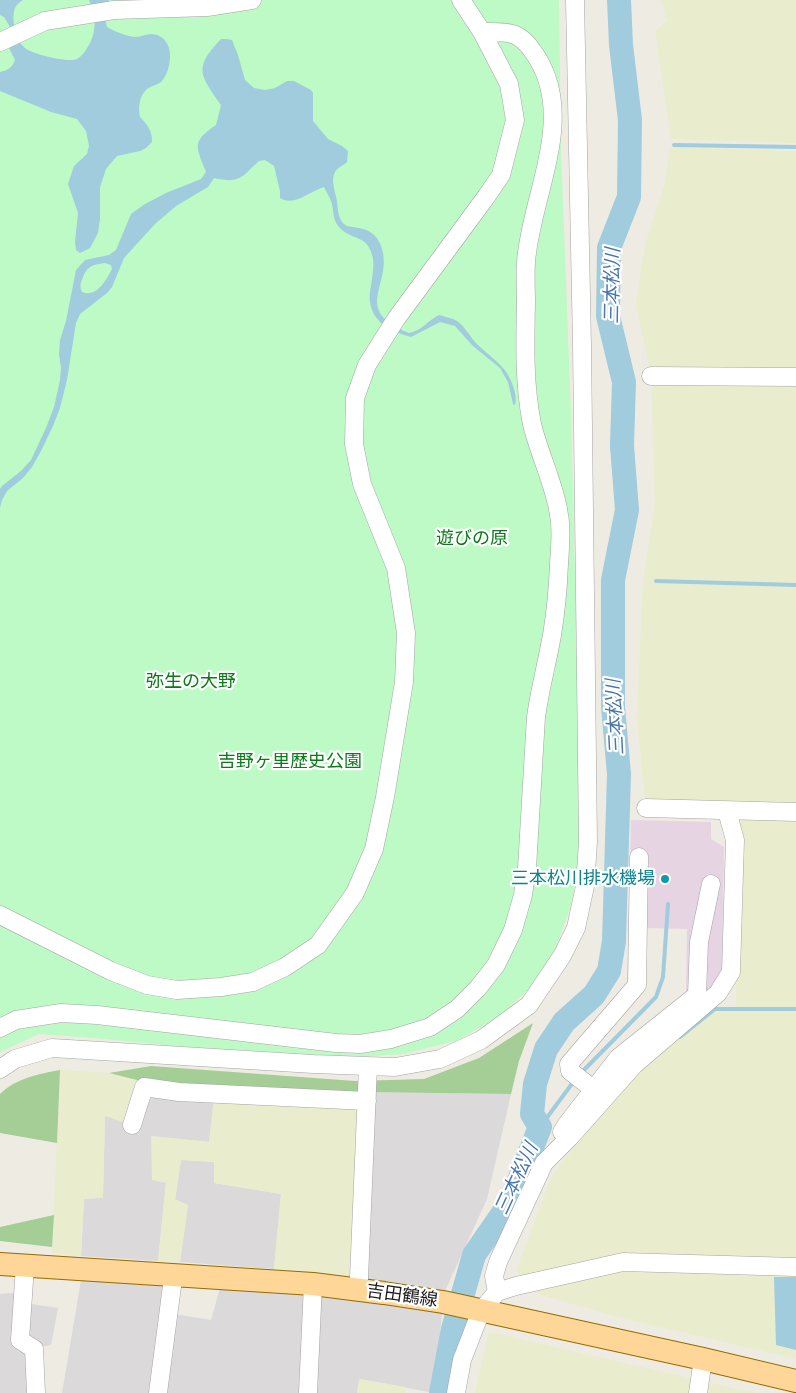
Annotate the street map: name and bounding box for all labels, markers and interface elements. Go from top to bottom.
water label: 三本松川 [601,248,625,324]
park label: 遊びの原 [436,528,508,550]
park label: 弥生の大野 [146,671,236,693]
water label: 三本松川 [603,678,629,756]
park label: 吉野ヶ里歴史公園 [218,751,362,773]
place label: 三本松川排水機場 [511,868,655,890]
marker: 三本松川排水機場 [659,873,671,885]
water label: 三本松川 [491,1140,543,1218]
street label: 吉田鶴線 [365,1280,439,1312]

